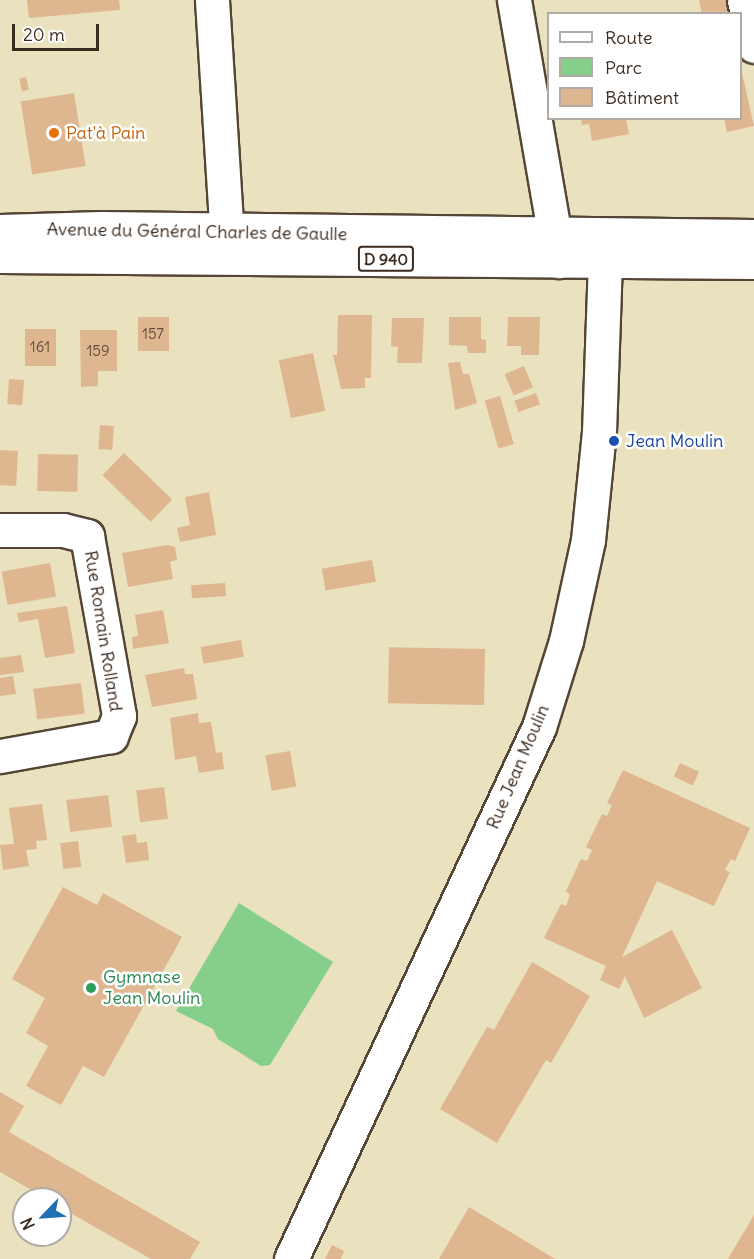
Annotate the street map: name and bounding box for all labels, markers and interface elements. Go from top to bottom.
scale bar [15,12,102,50]
legend [547,12,742,120]
text: 20 m [23,23,65,46]
text: Route [605,26,653,49]
text: Parc [605,56,642,79]
text: Bâtiment [605,86,679,109]
place label: Pat'à Pain [66,122,146,144]
marker: Pat'à Pain [47,126,61,140]
street label: Avenue du Général Charles de Gaulle [47,219,347,245]
road number: D 940 [358,246,414,272]
house number: 157 [142,325,164,343]
house number: 161 [30,338,50,356]
house number: 159 [86,342,110,360]
place label: Jean Moulin [626,430,723,452]
marker: Jean Moulin [607,434,621,448]
street label: Rue Romain Rolland [80,549,126,713]
street label: Rue Jean Moulin [482,701,554,833]
place label: Gymnase Jean Moulin [103,967,200,1010]
marker: Gymnase Jean Moulin [84,981,98,995]
north arrow [12,1187,72,1247]
text: N [16,1215,39,1233]

